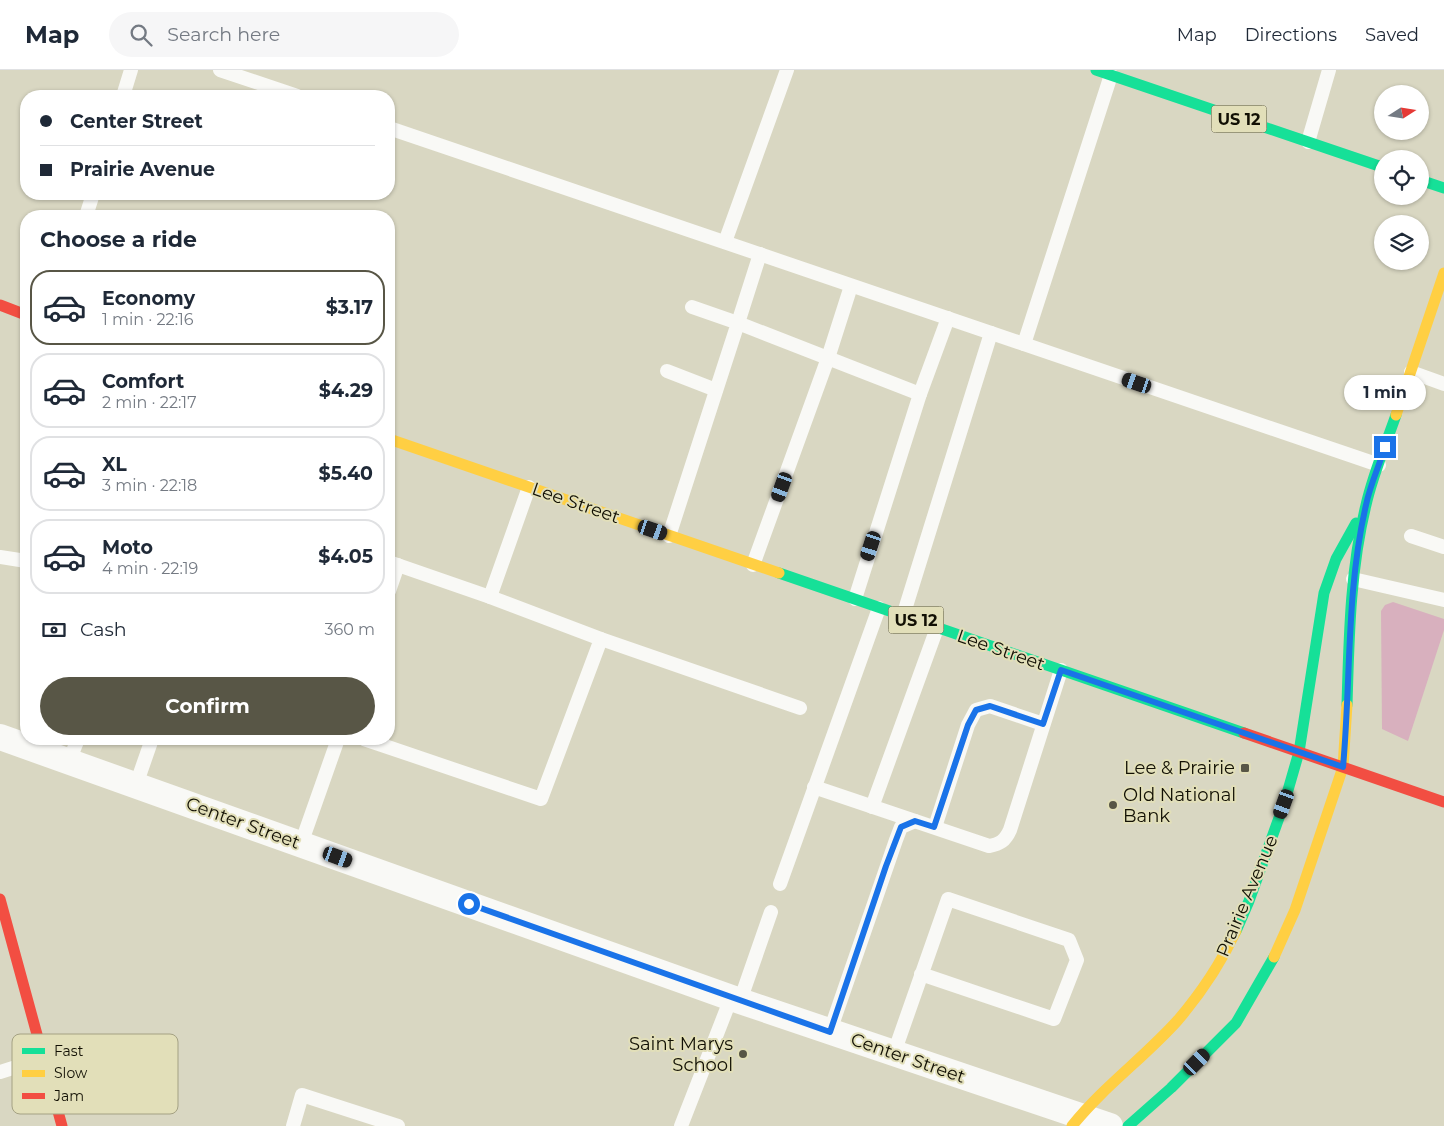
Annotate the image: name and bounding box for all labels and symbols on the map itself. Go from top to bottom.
north arrow [1374,85,1429,140]
road number: US 12 [1212,106,1266,132]
car [1120,371,1153,395]
callout: 1 min [1344,374,1426,410]
route end [1374,436,1396,458]
car [769,470,794,504]
street label: Lee Street [529,478,623,528]
car [636,518,669,542]
car [859,529,882,563]
road number: US 12 [888,606,944,634]
street label: Lee Street [954,625,1048,675]
place label: Lee & Prairie [1124,757,1235,779]
marker: Lee & Prairie [1239,762,1251,774]
place label: Old National Bank [1123,784,1236,827]
car [1271,787,1296,821]
street label: Center Street [183,792,303,854]
marker: Old National Bank [1107,799,1119,811]
street label: Prairie Avenue [1211,832,1283,960]
car [321,845,354,869]
route start [458,893,480,915]
street label: Center Street [848,1028,968,1088]
place label: Saint Marys School [629,1033,733,1076]
legend [12,1034,178,1114]
text: Fast [54,1042,84,1060]
car [1181,1046,1212,1078]
marker: Saint Marys School [737,1048,749,1060]
text: Slow [54,1064,88,1082]
text: Jam [53,1087,84,1105]

